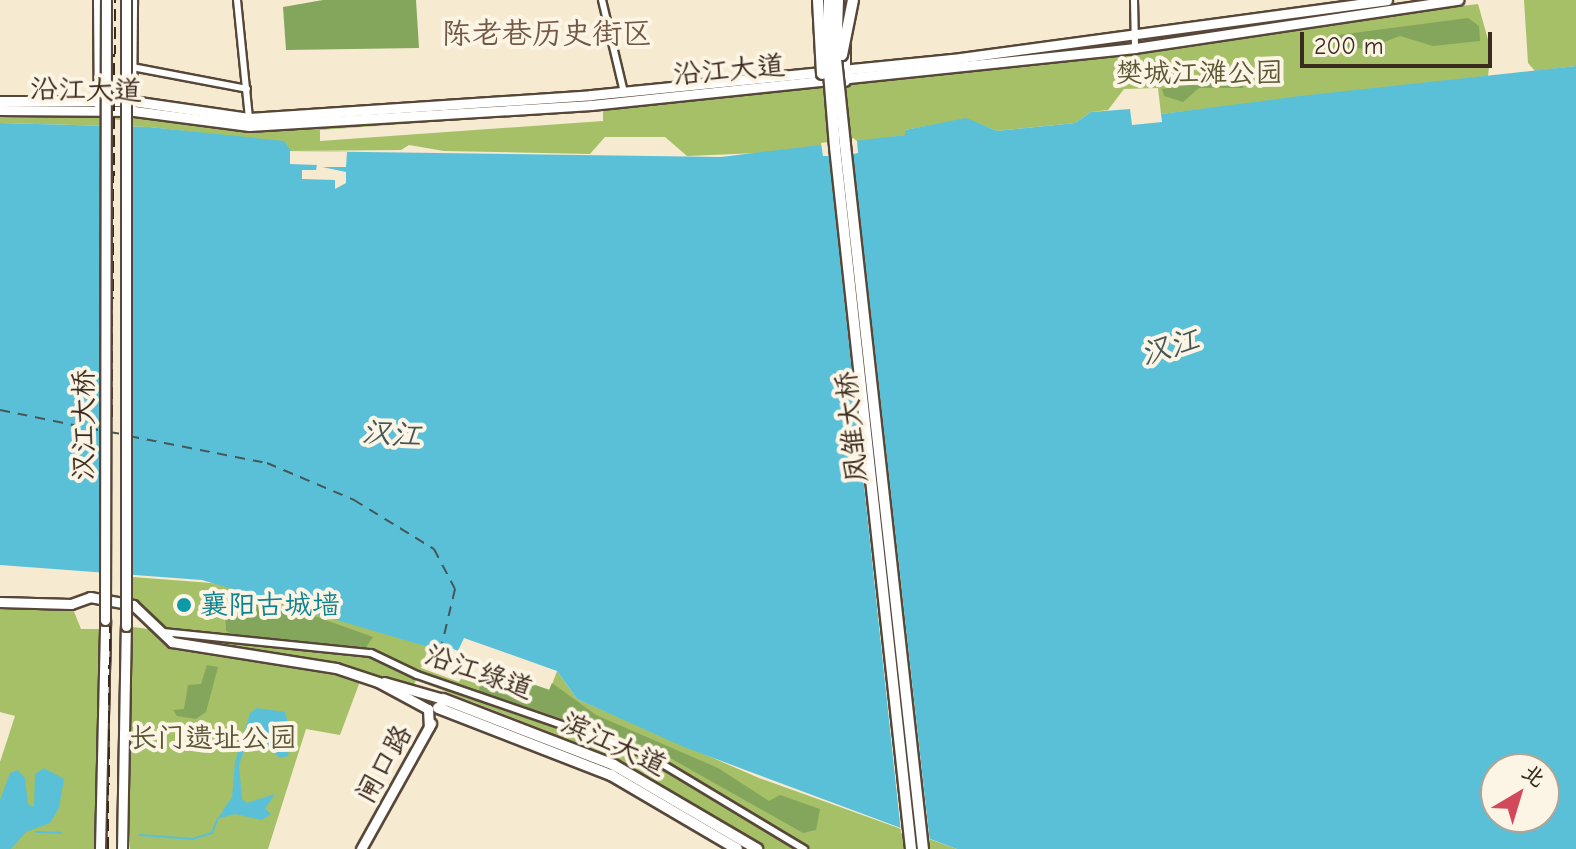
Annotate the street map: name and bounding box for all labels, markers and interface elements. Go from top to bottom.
district label: 陈老巷历史街区 [442,16,652,52]
scale bar [1304,16,1496,66]
text: 200 m [1314,32,1384,60]
street label: 沿江大道 [672,48,786,92]
park label: 樊城江滩公园 [1115,56,1283,90]
street label: 沿江大道 [30,72,142,108]
water label: 汉江 [1136,322,1204,374]
street label: 汉江大桥 [67,369,101,481]
street label: 凤雏大桥 [829,370,875,484]
water label: 汉江 [360,415,422,455]
place label: 襄阳古城墙 [200,588,340,622]
marker: 襄阳古城墙 [175,596,193,614]
street label: 沿江绿道 [421,638,537,706]
street label: 滨江大道 [556,705,672,783]
street label: 闸口路 [349,719,419,809]
park label: 长门遗址公园 [129,721,297,755]
north arrow [1480,753,1560,833]
text: 北 [1517,759,1550,793]

